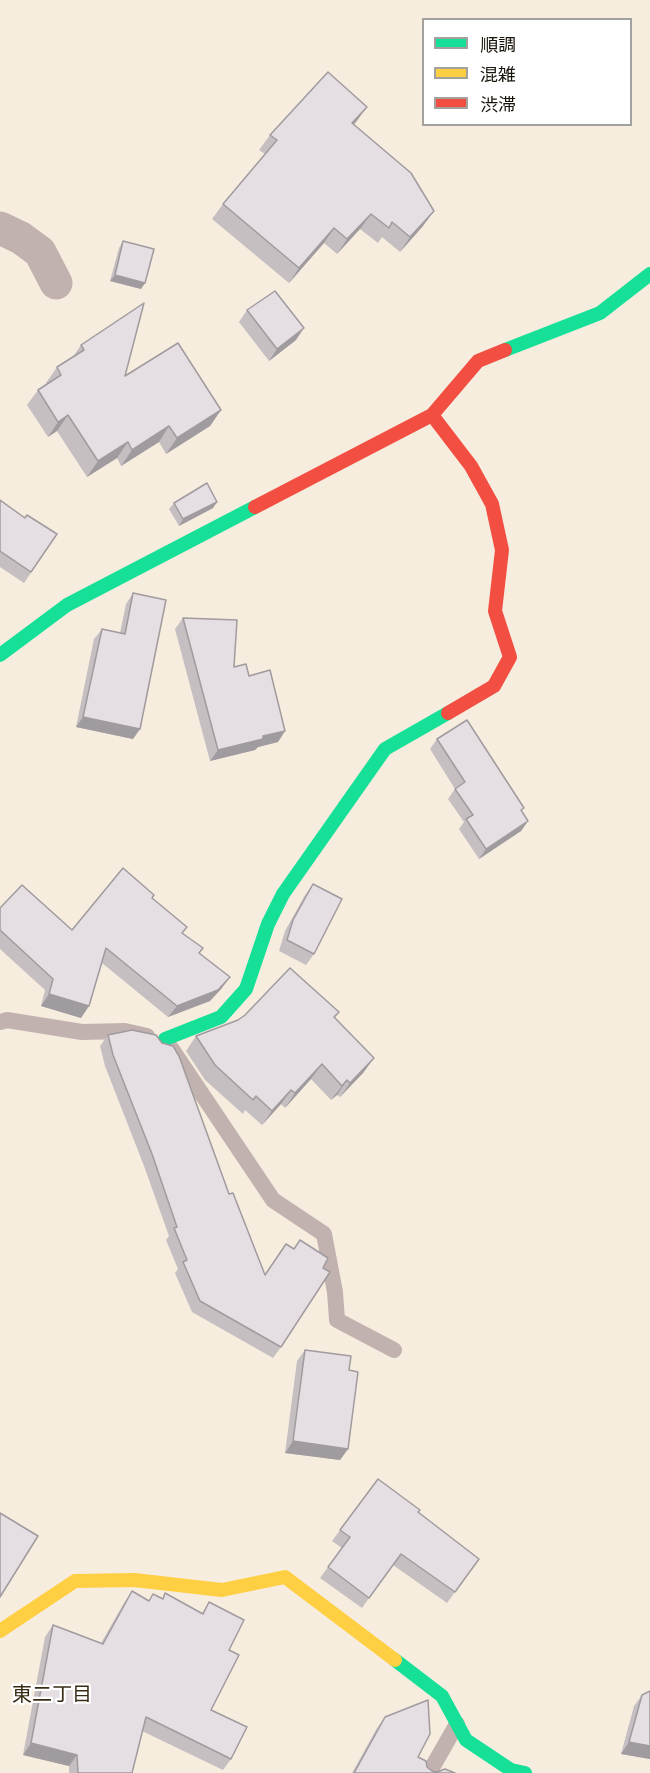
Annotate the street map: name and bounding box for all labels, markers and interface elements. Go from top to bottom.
legend [422,18,632,126]
text: 順調 [480,34,516,55]
text: 混雑 [480,64,516,85]
text: 渋滞 [480,94,516,115]
district label: 東二丁目 [12,1684,92,1708]

